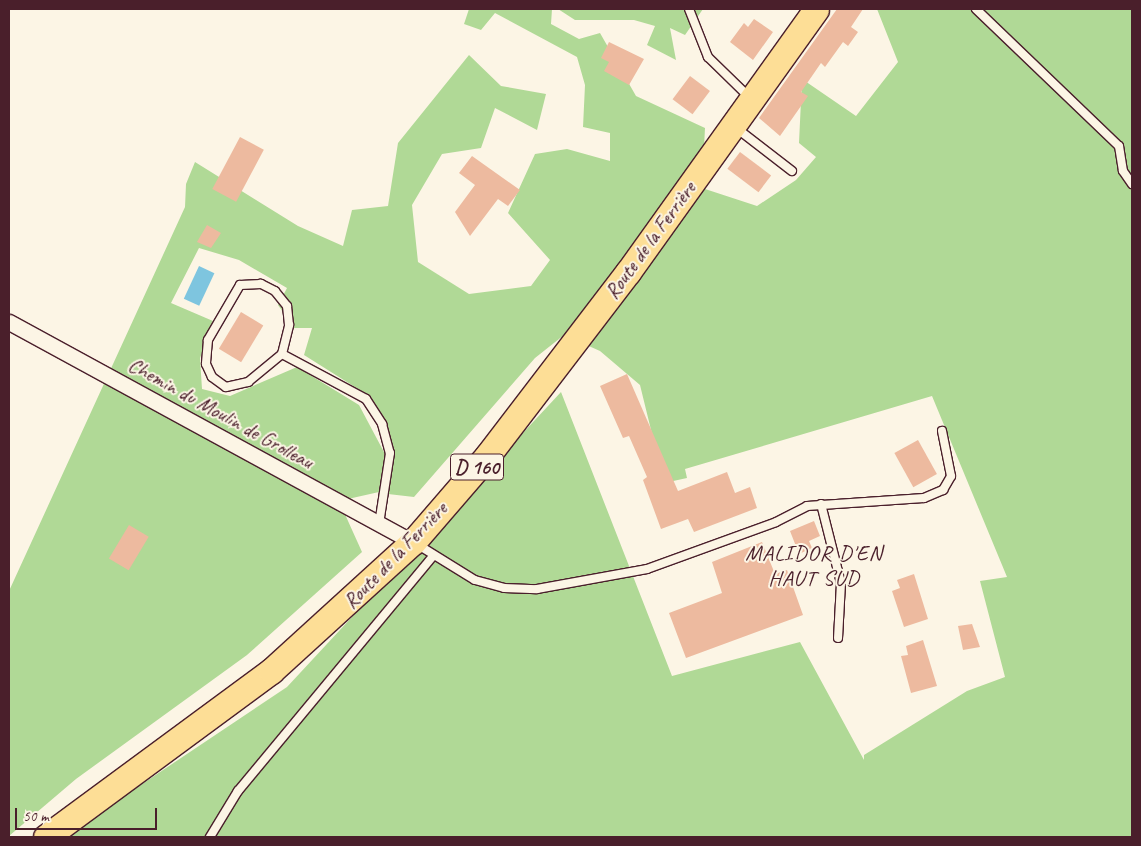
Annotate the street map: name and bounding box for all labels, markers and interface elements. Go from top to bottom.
street label: Route de la Ferrière [599,176,701,304]
street label: Chemin du Moulin de Grolleau [125,352,317,474]
road number: D 160 [450,450,504,484]
street label: Route de la Ferrière [338,496,452,614]
district label: MALIDOR D'EN HAUT SUD [744,540,884,592]
scale bar [18,798,160,830]
text: 50 m [23,807,49,826]

